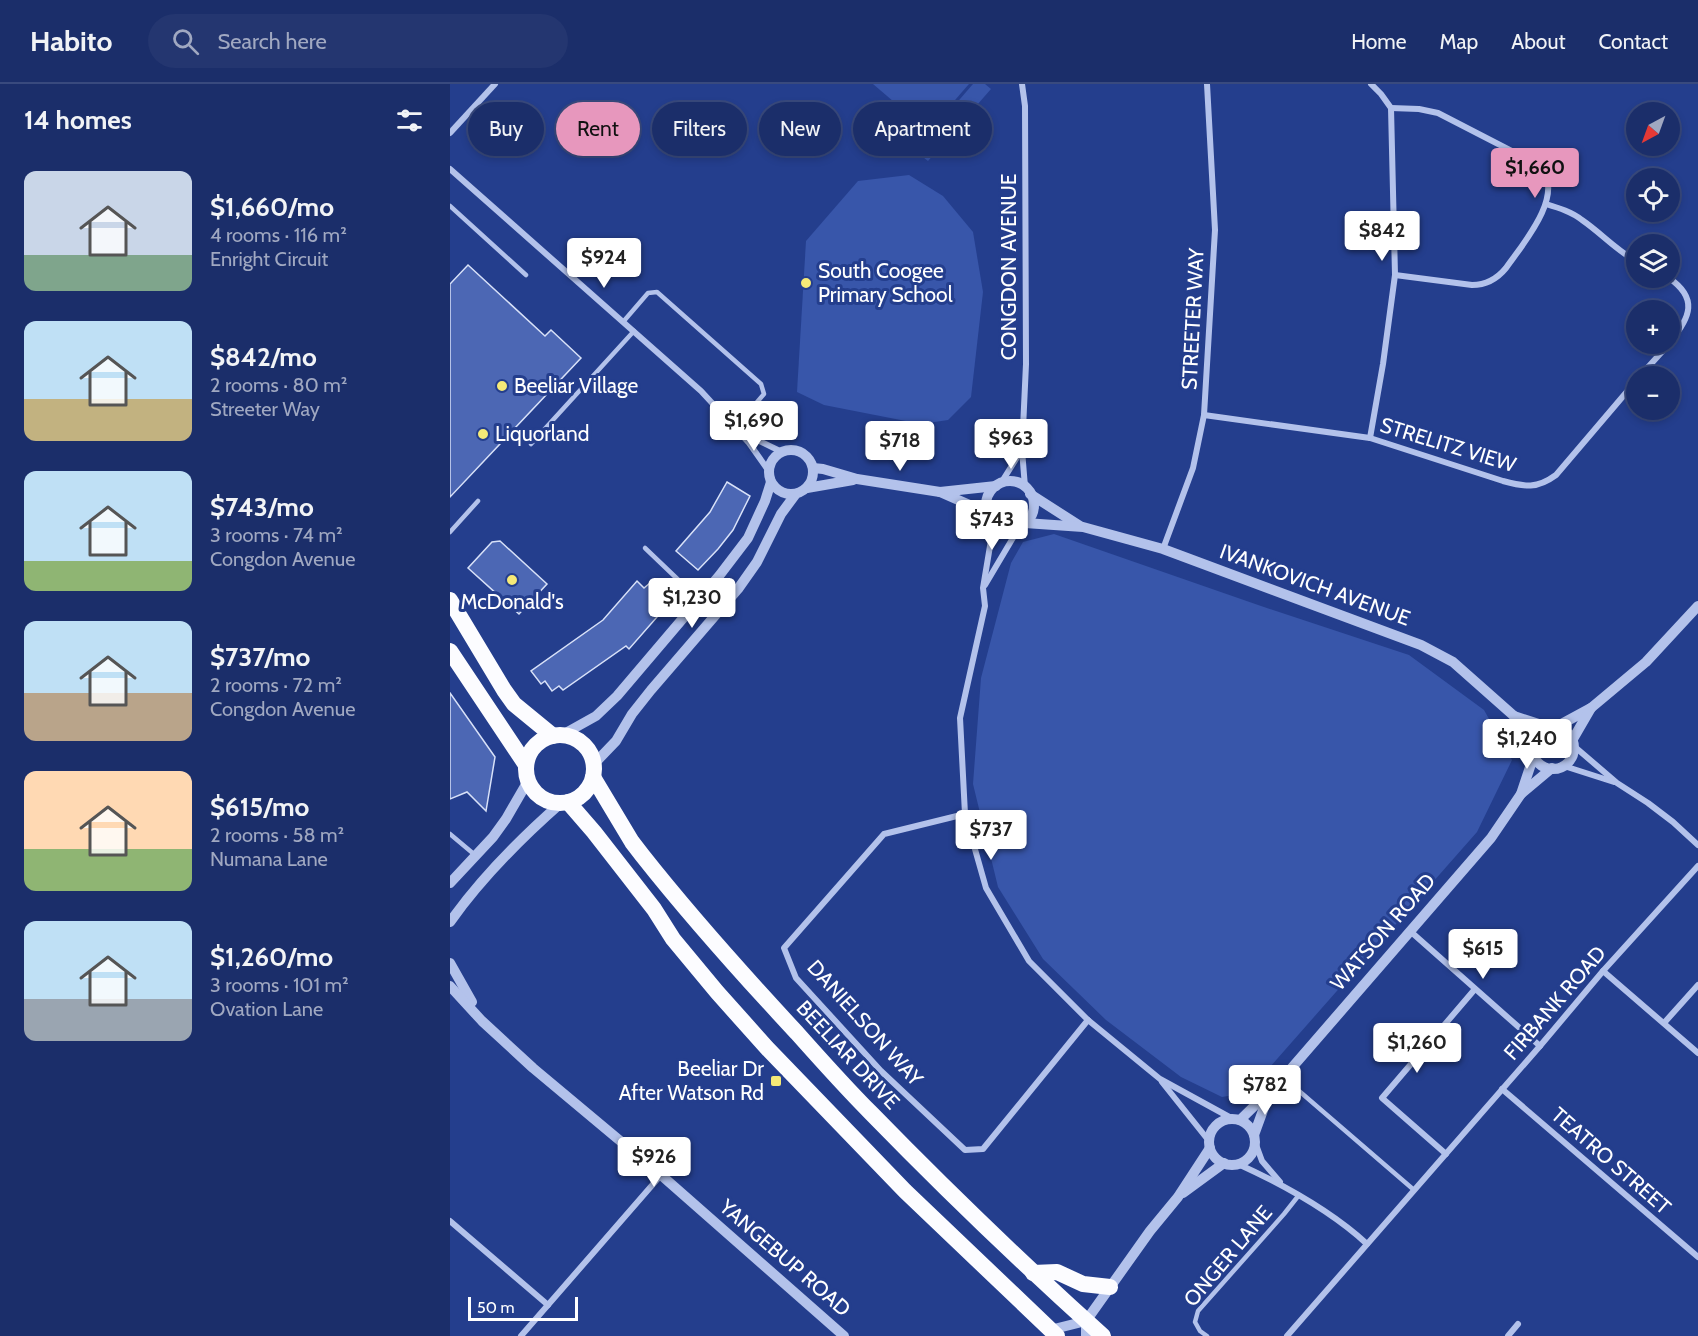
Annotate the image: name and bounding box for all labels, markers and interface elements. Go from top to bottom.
search box [148,14,568,68]
text: Habito [30,24,112,58]
icon: search [169,25,202,58]
text: Search here [217,28,327,55]
text: Home [1351,29,1407,54]
text: Map [1440,29,1478,54]
text: About [1511,29,1565,54]
text: Contact [1598,29,1668,54]
chip: Buy [468,102,544,156]
chip: Rent [556,102,640,156]
chip: Filters [652,102,747,156]
chip: New [759,102,841,156]
chip: Apartment [853,102,992,156]
north arrow [1626,102,1680,156]
map controls [1626,102,1680,420]
text: 14 homes [24,104,132,136]
icon: filters [393,104,426,137]
pin: $1,660 [1486,148,1584,199]
text: $1,660 [1505,155,1565,179]
button: locate [1626,168,1680,222]
street label: CONGDON AVENUE [996,174,1021,360]
text: $1,660/mo [210,191,334,223]
icon: home [72,195,144,267]
pin: $842 [1346,211,1418,262]
text: $842 [1359,218,1405,242]
text: 4 rooms · 116 m² [210,223,347,247]
button: layers [1626,234,1680,288]
pin: $924 [568,238,640,289]
text: $924 [581,245,627,269]
street label: STREETER WAY [1176,246,1209,391]
text: Enright Circuit [210,247,328,271]
place label: South Coogee Primary School [818,258,953,307]
marker: South Coogee Primary School [799,276,813,290]
button: + [1626,300,1680,354]
text: $842/mo [210,341,317,373]
icon: home [72,345,144,417]
button: − [1626,366,1680,420]
text: 2 rooms · 80 m² [210,373,347,397]
place label: Beeliar Village [514,373,639,398]
marker: Beeliar Village [495,379,509,393]
text: Streeter Way [210,397,320,421]
pin: $1,690 [705,401,803,452]
text: $1,690 [724,408,784,432]
street label: STRELITZ VIEW [1377,412,1519,477]
pin: $963 [975,419,1047,470]
place label: Liquorland [495,421,589,446]
pin: $718 [864,421,936,472]
text: $963 [989,426,1033,450]
marker: Liquorland [476,427,490,441]
text: $718 [879,428,921,452]
text: $743/mo [210,491,314,523]
icon: home [72,495,144,567]
pin: $743 [956,500,1028,551]
text: $743 [970,507,1014,531]
text: 3 rooms · 74 m² [210,523,343,547]
street label: IVANKOVICH AVENUE [1217,538,1414,631]
text: Congdon Avenue [210,547,355,571]
marker: McDonald's [505,573,519,587]
pin: $1,230 [643,578,741,629]
text: $1,230 [662,585,722,609]
place label: McDonald's [460,589,564,614]
text: $737/mo [210,641,310,673]
icon: home [72,645,144,717]
text: 2 rooms · 72 m² [210,673,342,697]
text: Congdon Avenue [210,697,355,721]
pin: $1,240 [1478,719,1576,770]
text: $1,240 [1497,726,1557,750]
text: $615/mo [210,791,309,823]
icon: home [72,795,144,867]
pin: $737 [955,810,1027,861]
text: $737 [970,817,1012,841]
text: 2 rooms · 58 m² [210,823,344,847]
text: Numana Lane [210,847,328,871]
street label: WATSON ROAD [1325,868,1440,995]
pin: $615 [1447,929,1519,980]
text: $615 [1463,936,1503,960]
text: $1,260/mo [210,941,333,973]
street label: FIRBANK ROAD [1498,941,1611,1065]
icon: home [72,945,144,1017]
street label: DANIELSON WAY [802,955,929,1092]
text: 3 rooms · 101 m² [210,973,349,997]
street label: BEELIAR DRIVE [792,995,905,1114]
text: Ovation Lane [210,997,323,1021]
pin: $1,260 [1368,1023,1466,1074]
text: $1,260 [1387,1030,1447,1054]
place label: Beeliar Dr After Watson Rd [619,1056,764,1105]
pin: $782 [1229,1065,1301,1116]
text: $782 [1243,1072,1287,1096]
marker: Beeliar Dr After Watson Rd [769,1074,783,1088]
street label: TEATRO STREET [1547,1102,1676,1219]
pin: $926 [618,1137,690,1188]
text: $926 [632,1144,676,1168]
street label: YANGEBUP ROAD [714,1193,856,1321]
street label: ONGER LANE [1178,1200,1277,1311]
scale bar [468,1294,578,1322]
text: 50 m [477,1298,514,1317]

